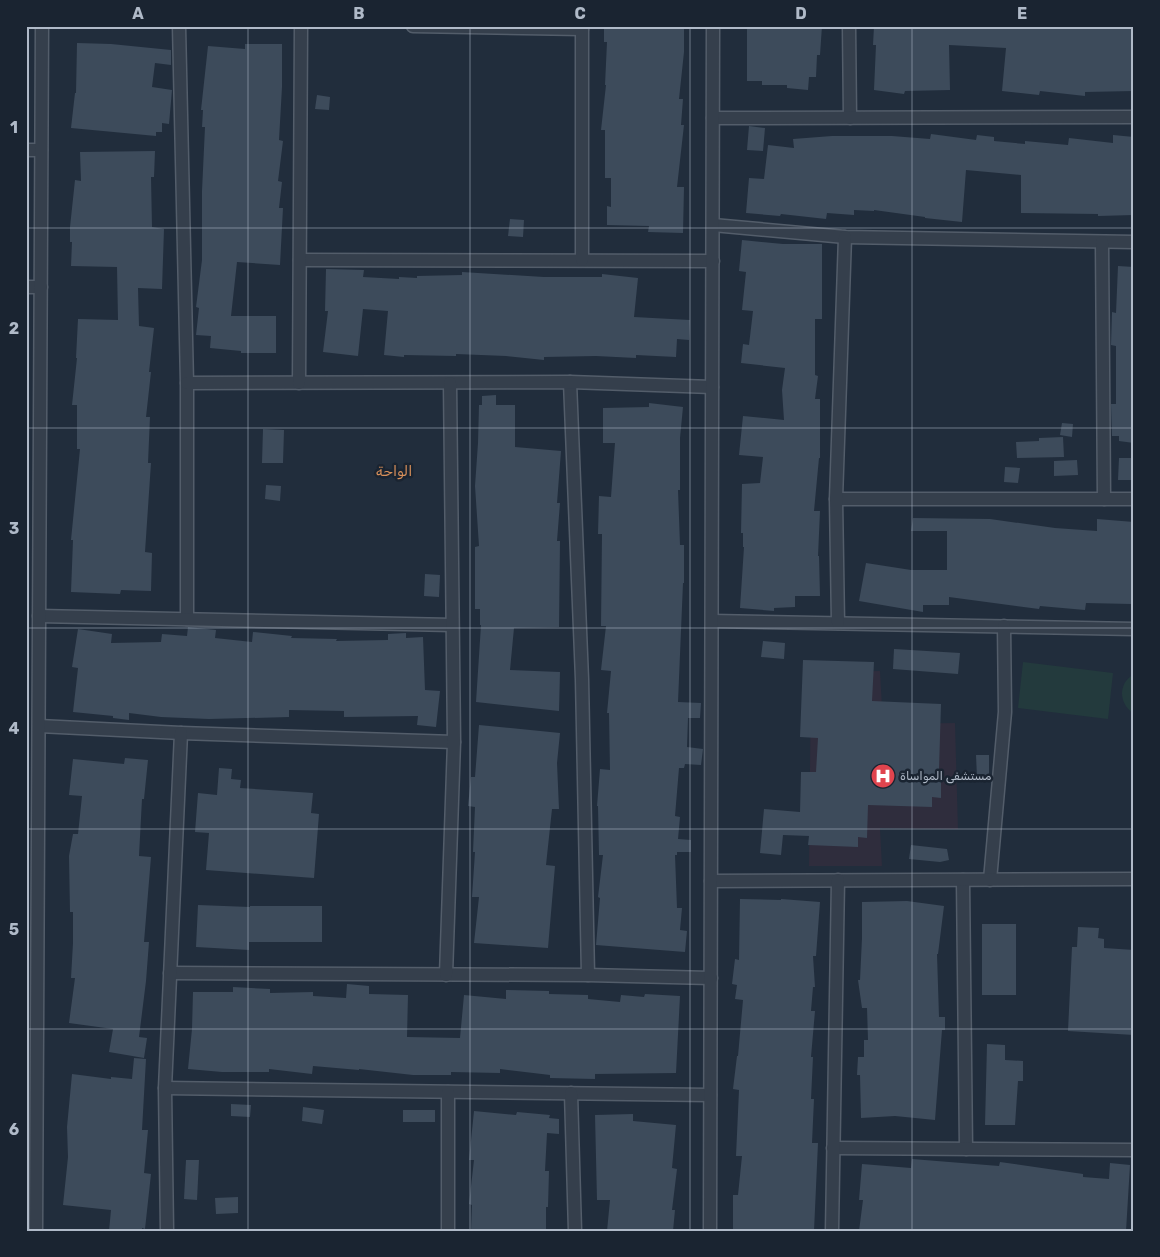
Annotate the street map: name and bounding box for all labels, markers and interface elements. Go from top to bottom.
text: A [132,4,144,23]
text: B [353,4,365,23]
text: C [574,4,586,23]
text: D [795,4,807,23]
text: E [1017,4,1027,23]
text: 1 [10,118,18,137]
text: 2 [9,319,19,338]
district label: الواحة [376,463,412,480]
text: 3 [9,519,19,538]
text: 4 [9,719,20,738]
hospital icon: مستشفى المواساة [870,763,896,789]
place label: مستشفى المواساة [900,769,992,784]
text: 5 [9,920,19,939]
text: 6 [9,1120,19,1139]

